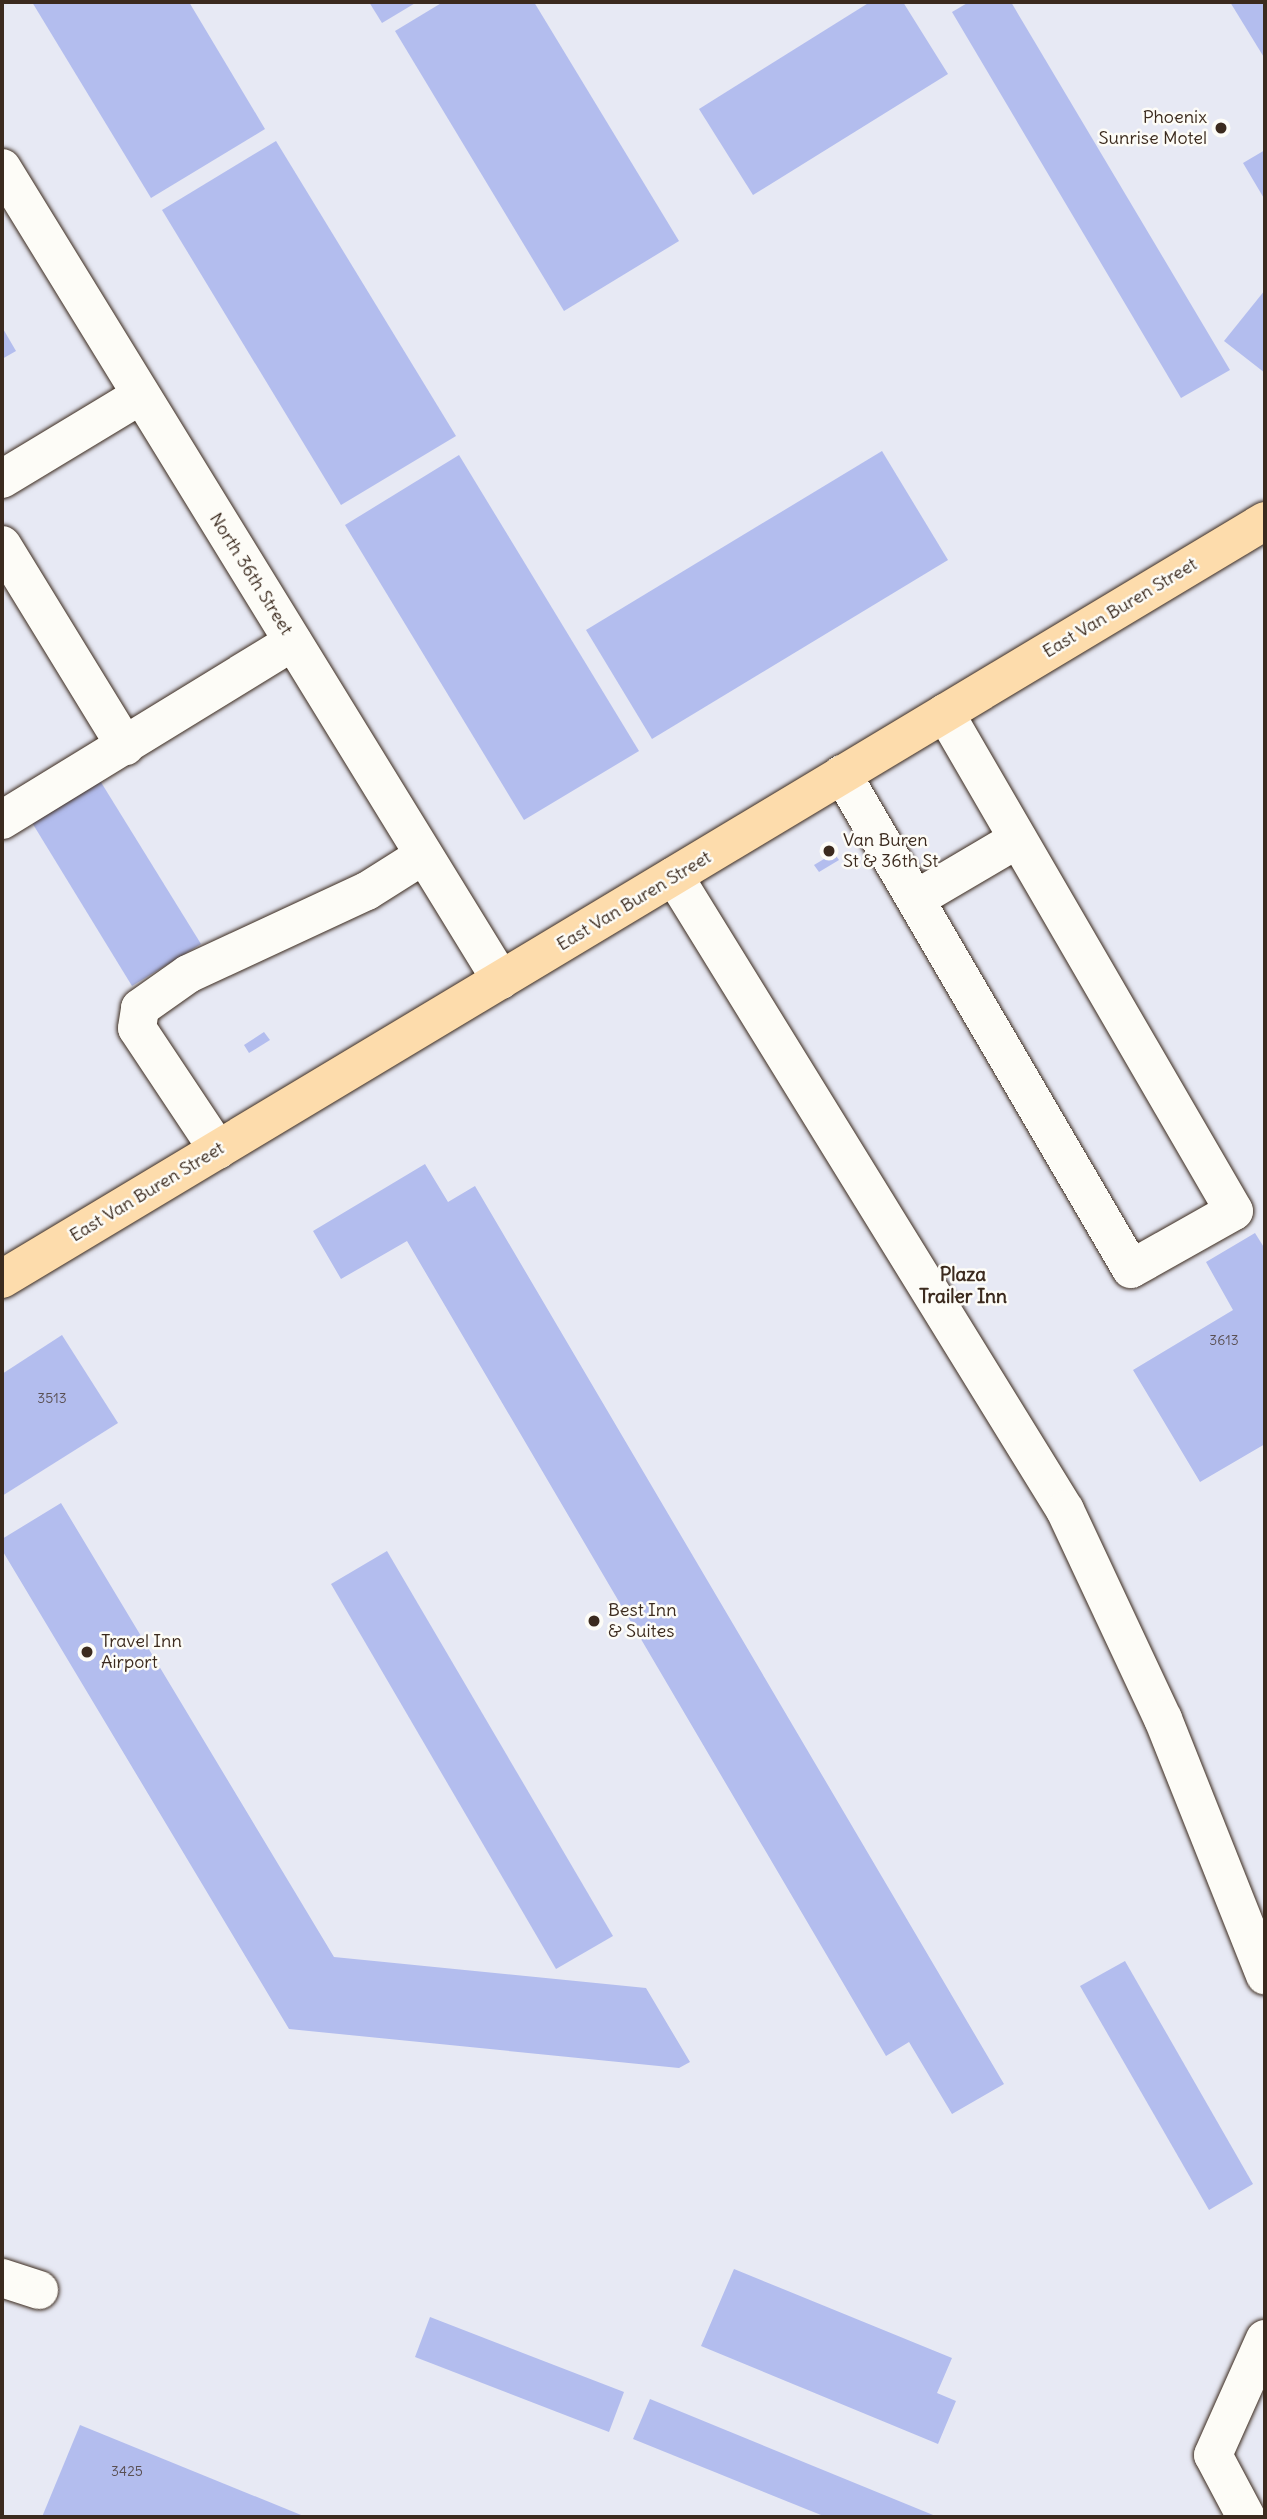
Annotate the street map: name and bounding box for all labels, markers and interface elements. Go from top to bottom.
place label: Phoenix Sunrise Motel [1098,107,1207,150]
marker: Phoenix Sunrise Motel [1213,120,1229,136]
street label: North 36th Street [205,509,297,639]
street label: East Van Buren Street [1039,553,1201,663]
place label: Van Buren St & 36th St [843,830,938,872]
marker: Van Buren St & 36th St [821,843,837,859]
street label: East Van Buren Street [553,846,715,956]
street label: East Van Buren Street [66,1137,228,1247]
district label: Plaza Trailer Inn [919,1264,1007,1308]
house number: 3613 [1209,1332,1239,1348]
house number: 3513 [37,1390,67,1406]
place label: Best Inn & Suites [608,1600,677,1642]
marker: Best Inn & Suites [586,1613,602,1629]
place label: Travel Inn Airport [101,1631,182,1674]
marker: Travel Inn Airport [79,1644,95,1660]
house number: 3425 [111,2463,143,2479]

